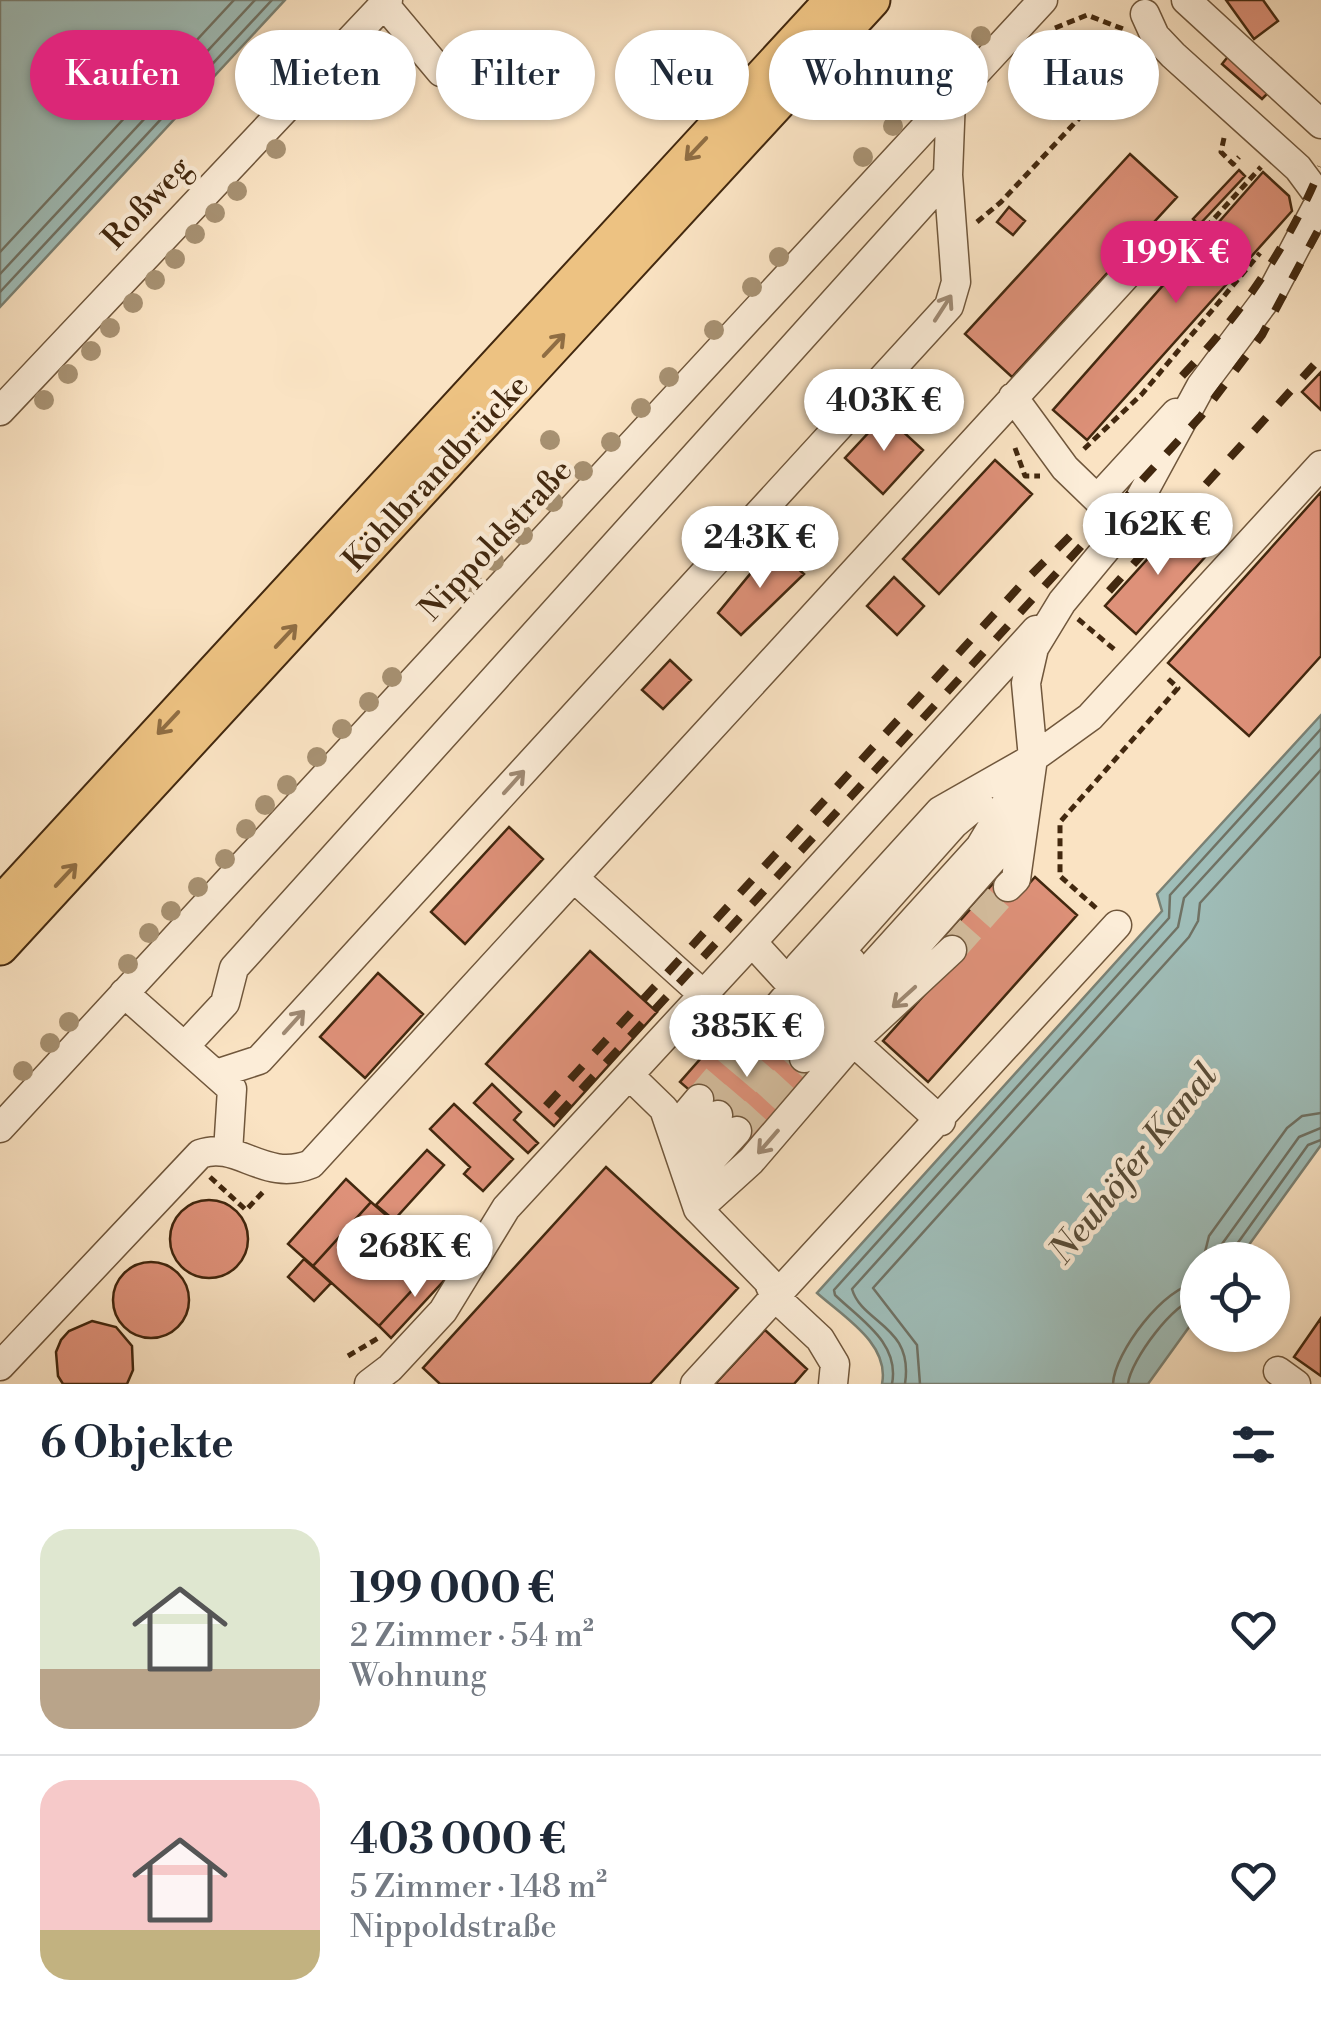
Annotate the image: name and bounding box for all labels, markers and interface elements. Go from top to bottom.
chip: Kaufen [30,30,215,120]
chip: Mieten [235,30,416,120]
chip: Filter [436,30,595,120]
chip: Neu [615,30,749,120]
chip: Wohnung [769,30,988,120]
chip: Haus [1008,30,1159,120]
one-way arrow [685,136,708,161]
street label: Roßweg [94,148,200,258]
pin: 199K € [1095,221,1257,306]
text: 199K € [1122,233,1230,273]
one-way arrow [933,295,954,323]
one-way arrow [542,334,566,358]
street label: Köhlbrandbrücke [334,366,538,580]
pin: 403K € [803,369,965,454]
text: 403K € [826,381,942,421]
street label: Nippoldstraße [411,451,581,629]
pin: 162K € [1077,493,1239,578]
text: 162K € [1105,505,1211,545]
pin: 243K € [679,506,841,591]
text: 243K € [704,518,816,558]
one-way arrow [274,624,297,649]
one-way arrow [157,710,180,735]
one-way arrow [502,770,525,795]
one-way arrow [54,863,77,888]
one-way arrow [892,985,917,1008]
pin: 385K € [666,995,828,1080]
text: 385K € [691,1007,803,1047]
one-way arrow [282,1010,306,1034]
water label: Neuhöfer Kanal [1040,1056,1228,1273]
one-way arrow [757,1128,779,1154]
pin: 268K € [334,1215,496,1300]
text: 268K € [359,1227,471,1267]
map controls [1180,1242,1290,1352]
button: locate [1180,1242,1290,1352]
icon: filters [1226,1417,1281,1472]
text: 6 Objekte [40,1418,234,1471]
text: 199 000 € [350,1563,555,1616]
icon: home [120,1569,240,1689]
icon: heart [1226,1602,1281,1657]
text: 2 Zimmer · 54 m² [350,1616,594,1656]
text: Wohnung [350,1656,487,1696]
text: 403 000 € [350,1814,566,1867]
icon: home [120,1820,240,1940]
icon: heart [1226,1853,1281,1908]
text: 5 Zimmer · 148 m² [350,1867,607,1907]
text: Nippoldstraße [350,1907,557,1947]

